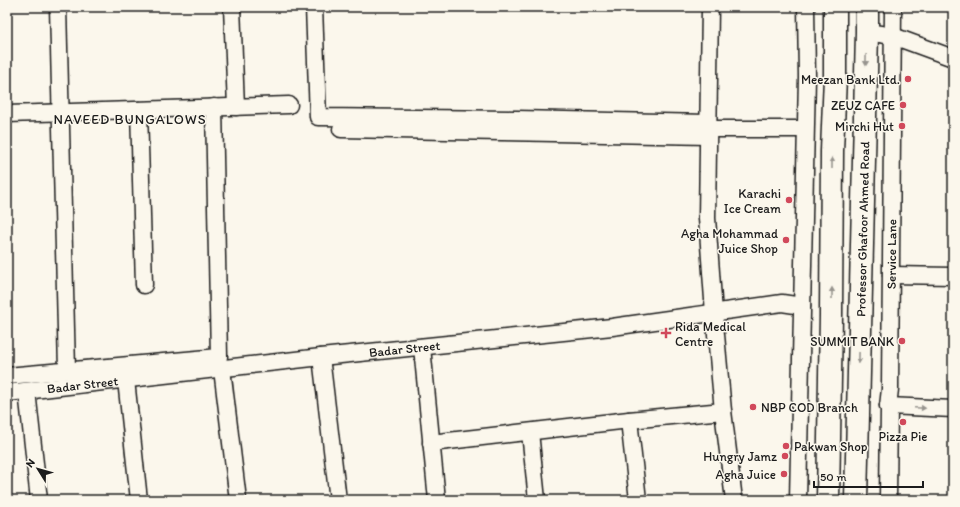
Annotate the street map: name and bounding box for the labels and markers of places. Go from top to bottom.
place label: Meezan Bank Ltd. [801,72,900,87]
marker: Meezan Bank Ltd. [903,74,913,84]
place label: ZEUZ CAFE [831,98,895,113]
marker: ZEUZ CAFE [898,100,908,110]
place label: Mirchi Hut [835,119,894,134]
marker: Mirchi Hut [897,121,907,131]
place label: Karachi Ice Cream [724,186,781,216]
marker: Karachi Ice Cream [784,195,794,205]
place label: Agha Mohammad Juice Shop [681,226,778,256]
marker: Agha Mohammad Juice Shop [781,235,791,245]
place label: Rida Medical Centre [675,319,746,349]
marker: Rida Medical Centre [660,327,672,339]
place label: SUMMIT BANK [810,334,895,349]
marker: SUMMIT BANK [897,336,907,346]
place label: NBP COD Branch [761,400,858,415]
marker: NBP COD Branch [748,402,758,412]
marker: Pizza Pie [898,417,908,427]
place label: Pizza Pie [879,429,927,444]
place label: Pakwan Shop [794,439,867,454]
marker: Pakwan Shop [781,441,791,451]
place label: Hungry Jamz [703,449,777,464]
marker: Hungry Jamz [780,451,790,461]
place label: Agha Juice [716,467,776,482]
marker: Agha Juice [779,469,789,479]

